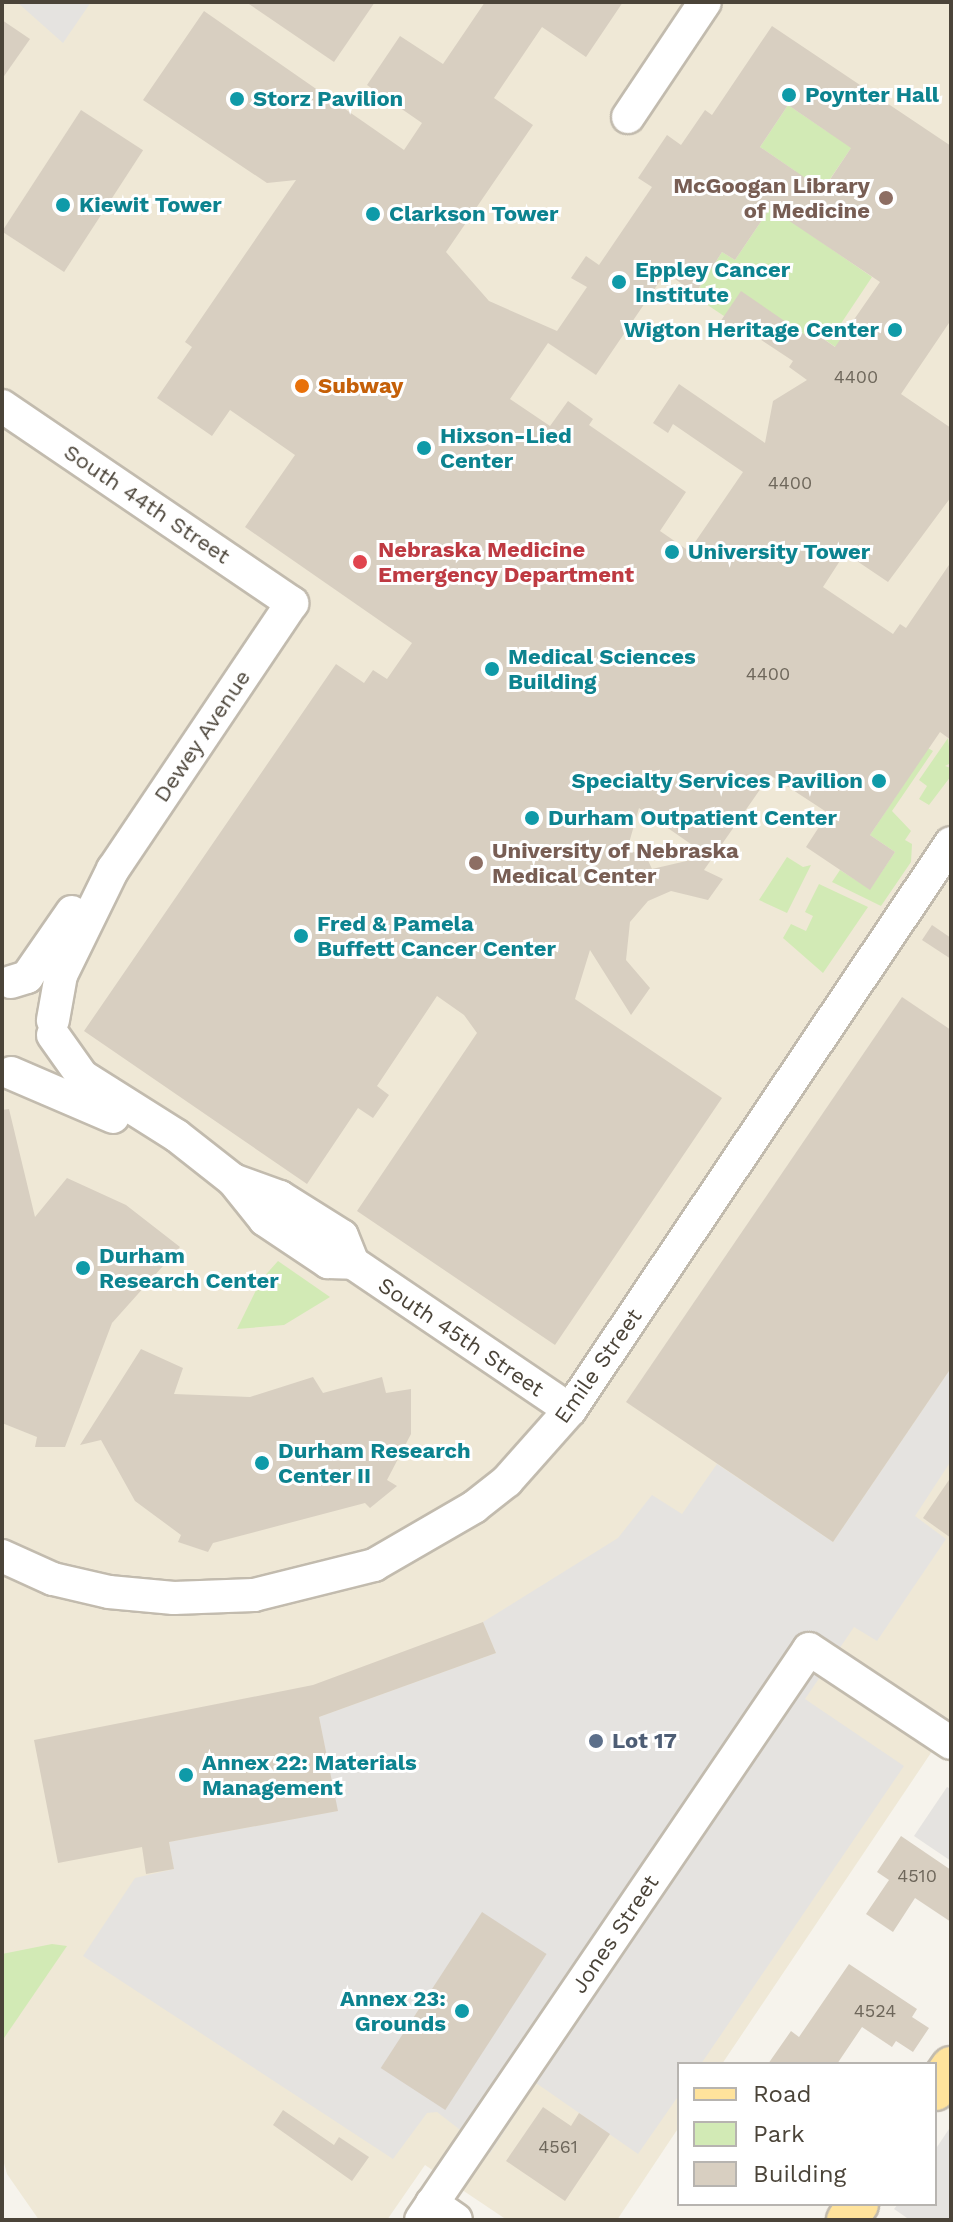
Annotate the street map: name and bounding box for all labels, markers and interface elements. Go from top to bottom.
place label: Poynter Hall [805,82,939,108]
place label: Storz Pavilion [253,86,403,112]
marker: Poynter Hall [780,86,798,104]
marker: Storz Pavilion [228,90,246,108]
place label: McGoogan Library of Medicine [673,172,870,224]
marker: McGoogan Library of Medicine [877,189,895,207]
place label: Kiewit Tower [79,192,222,218]
marker: Kiewit Tower [54,196,72,214]
place label: Clarkson Tower [389,201,559,227]
marker: Clarkson Tower [364,205,382,223]
place label: Eppley Cancer Institute [635,256,791,308]
marker: Eppley Cancer Institute [610,273,628,291]
place label: Wigton Heritage Center [624,317,879,343]
marker: Wigton Heritage Center [886,321,904,339]
house number: 4400 [834,366,878,388]
place label: Subway [318,373,403,399]
marker: Subway [293,377,311,395]
place label: Hixson-Lied Center [440,422,572,474]
street label: South 44th Street [59,439,235,569]
marker: Hixson-Lied Center [415,439,433,457]
house number: 4400 [768,472,812,494]
place label: Nebraska Medicine Emergency Department [378,536,635,588]
place label: University Tower [688,539,871,565]
marker: University Tower [663,543,681,561]
marker: Nebraska Medicine Emergency Department [349,551,371,573]
place label: Medical Sciences Building [508,643,696,694]
marker: Medical Sciences Building [483,660,501,678]
house number: 4400 [746,663,790,685]
street label: Dewey Avenue [148,664,256,808]
place label: Specialty Services Pavilion [571,768,863,794]
marker: Specialty Services Pavilion [870,772,888,790]
place label: Durham Outpatient Center [548,805,837,831]
marker: Durham Outpatient Center [523,809,541,827]
place label: University of Nebraska Medical Center [492,837,740,888]
marker: University of Nebraska Medical Center [467,854,485,872]
place label: Fred & Pamela Buffett Cancer Center [317,910,556,962]
marker: Fred & Pamela Buffett Cancer Center [292,927,310,945]
place label: Durham Research Center [99,1242,279,1294]
marker: Durham Research Center [74,1259,92,1277]
street label: South 45th Street [373,1272,549,1402]
street label: Emile Street [549,1304,647,1428]
place label: Durham Research Center II [278,1437,471,1488]
marker: Durham Research Center II [253,1454,271,1472]
place label: Lot 17 [612,1728,677,1754]
marker: Lot 17 [587,1732,605,1750]
place label: Annex 22: Materials Management [202,1749,417,1800]
marker: Annex 22: Materials Management [177,1766,195,1784]
house number: 4510 [897,1865,937,1887]
street label: Jones Street [566,1870,664,1998]
place label: Annex 23: Grounds [340,1985,446,2036]
house number: 4524 [854,2000,896,2022]
marker: Annex 23: Grounds [453,2002,471,2020]
legend [677,2062,937,2206]
text: Road [753,2080,812,2108]
text: Park [753,2120,805,2148]
house number: 4561 [538,2136,578,2158]
text: Building [753,2160,846,2188]

